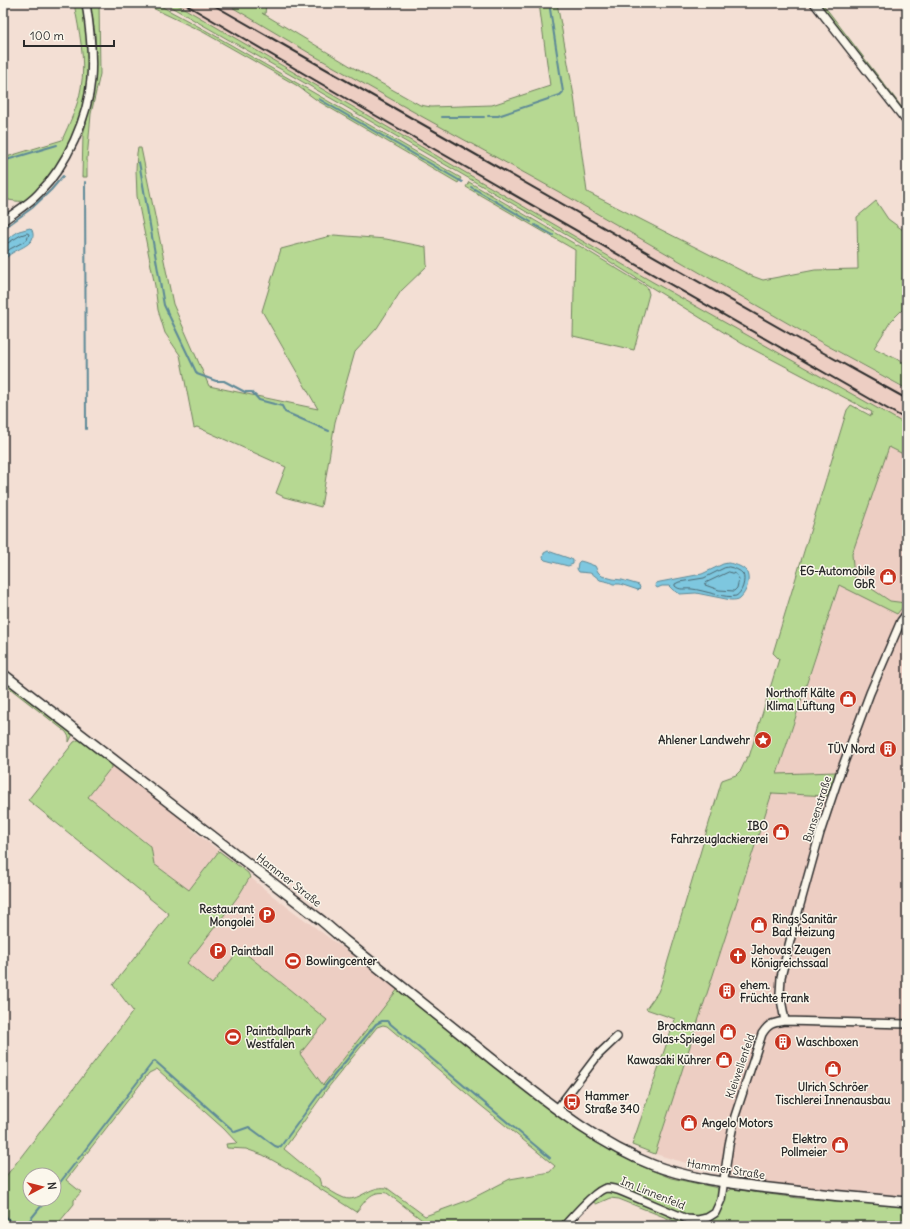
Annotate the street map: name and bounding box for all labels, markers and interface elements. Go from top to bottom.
scale bar [24,22,114,48]
text: 100 m [30,28,64,43]
place label: EG-Automobile GbR [800,564,875,591]
shop icon: EG-Automobile GbR [878,567,898,587]
place label: Northoff Kälte Klima Lüftung [766,686,835,714]
shop icon: Northoff Kälte Klima Lüftung [838,689,858,709]
place icon: Ahlener Landwehr [753,730,773,750]
place label: Ahlener Landwehr [658,733,751,747]
building icon: TÜV Nord [878,739,898,759]
place label: TÜV Nord [828,741,876,756]
street label: Bunsenstraße [800,774,834,844]
place label: IBO Fahrzeuglackiererei [671,819,768,847]
shop icon: IBO Fahrzeuglackiererei [771,822,791,842]
street label: Hammer Straße [254,850,324,910]
place label: Restaurant Mongolei [199,902,254,930]
parking icon: Restaurant Mongolei [257,905,277,925]
place label: Rings Sanitär Bad Heizung [772,912,838,940]
shop icon: Rings Sanitär Bad Heizung [749,915,769,935]
parking icon: Paintball [208,941,228,961]
place label: Jehovas Zeugen Königreichssaal [751,943,831,971]
place label: Paintball [231,944,273,958]
church icon: Jehovas Zeugen Königreichssaal [728,946,748,966]
sports icon: Bowlingcenter [283,951,303,971]
place label: Bowlingcenter [306,954,378,969]
place label: ehem. Früchte Frank [740,978,809,1005]
building icon: ehem. Früchte Frank [717,981,737,1001]
place label: Brockmann Glas+Spiegel [652,1019,716,1047]
shop icon: Brockmann Glas+Spiegel [718,1022,738,1042]
place label: Paintballpark Westfalen [246,1024,311,1051]
sports icon: Paintballpark Westfalen [223,1027,243,1047]
street label: Kleiwellenfeld [722,1031,758,1100]
building icon: Waschboxen [773,1032,793,1052]
place label: Waschboxen [796,1035,859,1049]
shop icon: Kawasaki Kührer [714,1050,734,1070]
place label: Kawasaki Kührer [627,1053,712,1067]
shop icon: Ulrich Schröer Tischlerei Innenausbau [823,1059,843,1079]
place label: Ulrich Schröer Tischlerei Innenausbau [776,1080,891,1107]
place label: Hammer Straße 340 [585,1089,640,1116]
bus stop icon: Hammer Straße 340 [562,1092,582,1112]
shop icon: Angelo Motors [679,1113,699,1133]
place label: Angelo Motors [702,1116,773,1131]
place label: Elektro Pollmeier [781,1132,828,1159]
shop icon: Elektro Pollmeier [830,1135,850,1155]
street label: Hammer Straße [686,1156,766,1182]
north arrow [22,1167,62,1207]
street label: Im Linnenfeld [619,1174,688,1213]
text: N [45,1181,59,1190]

